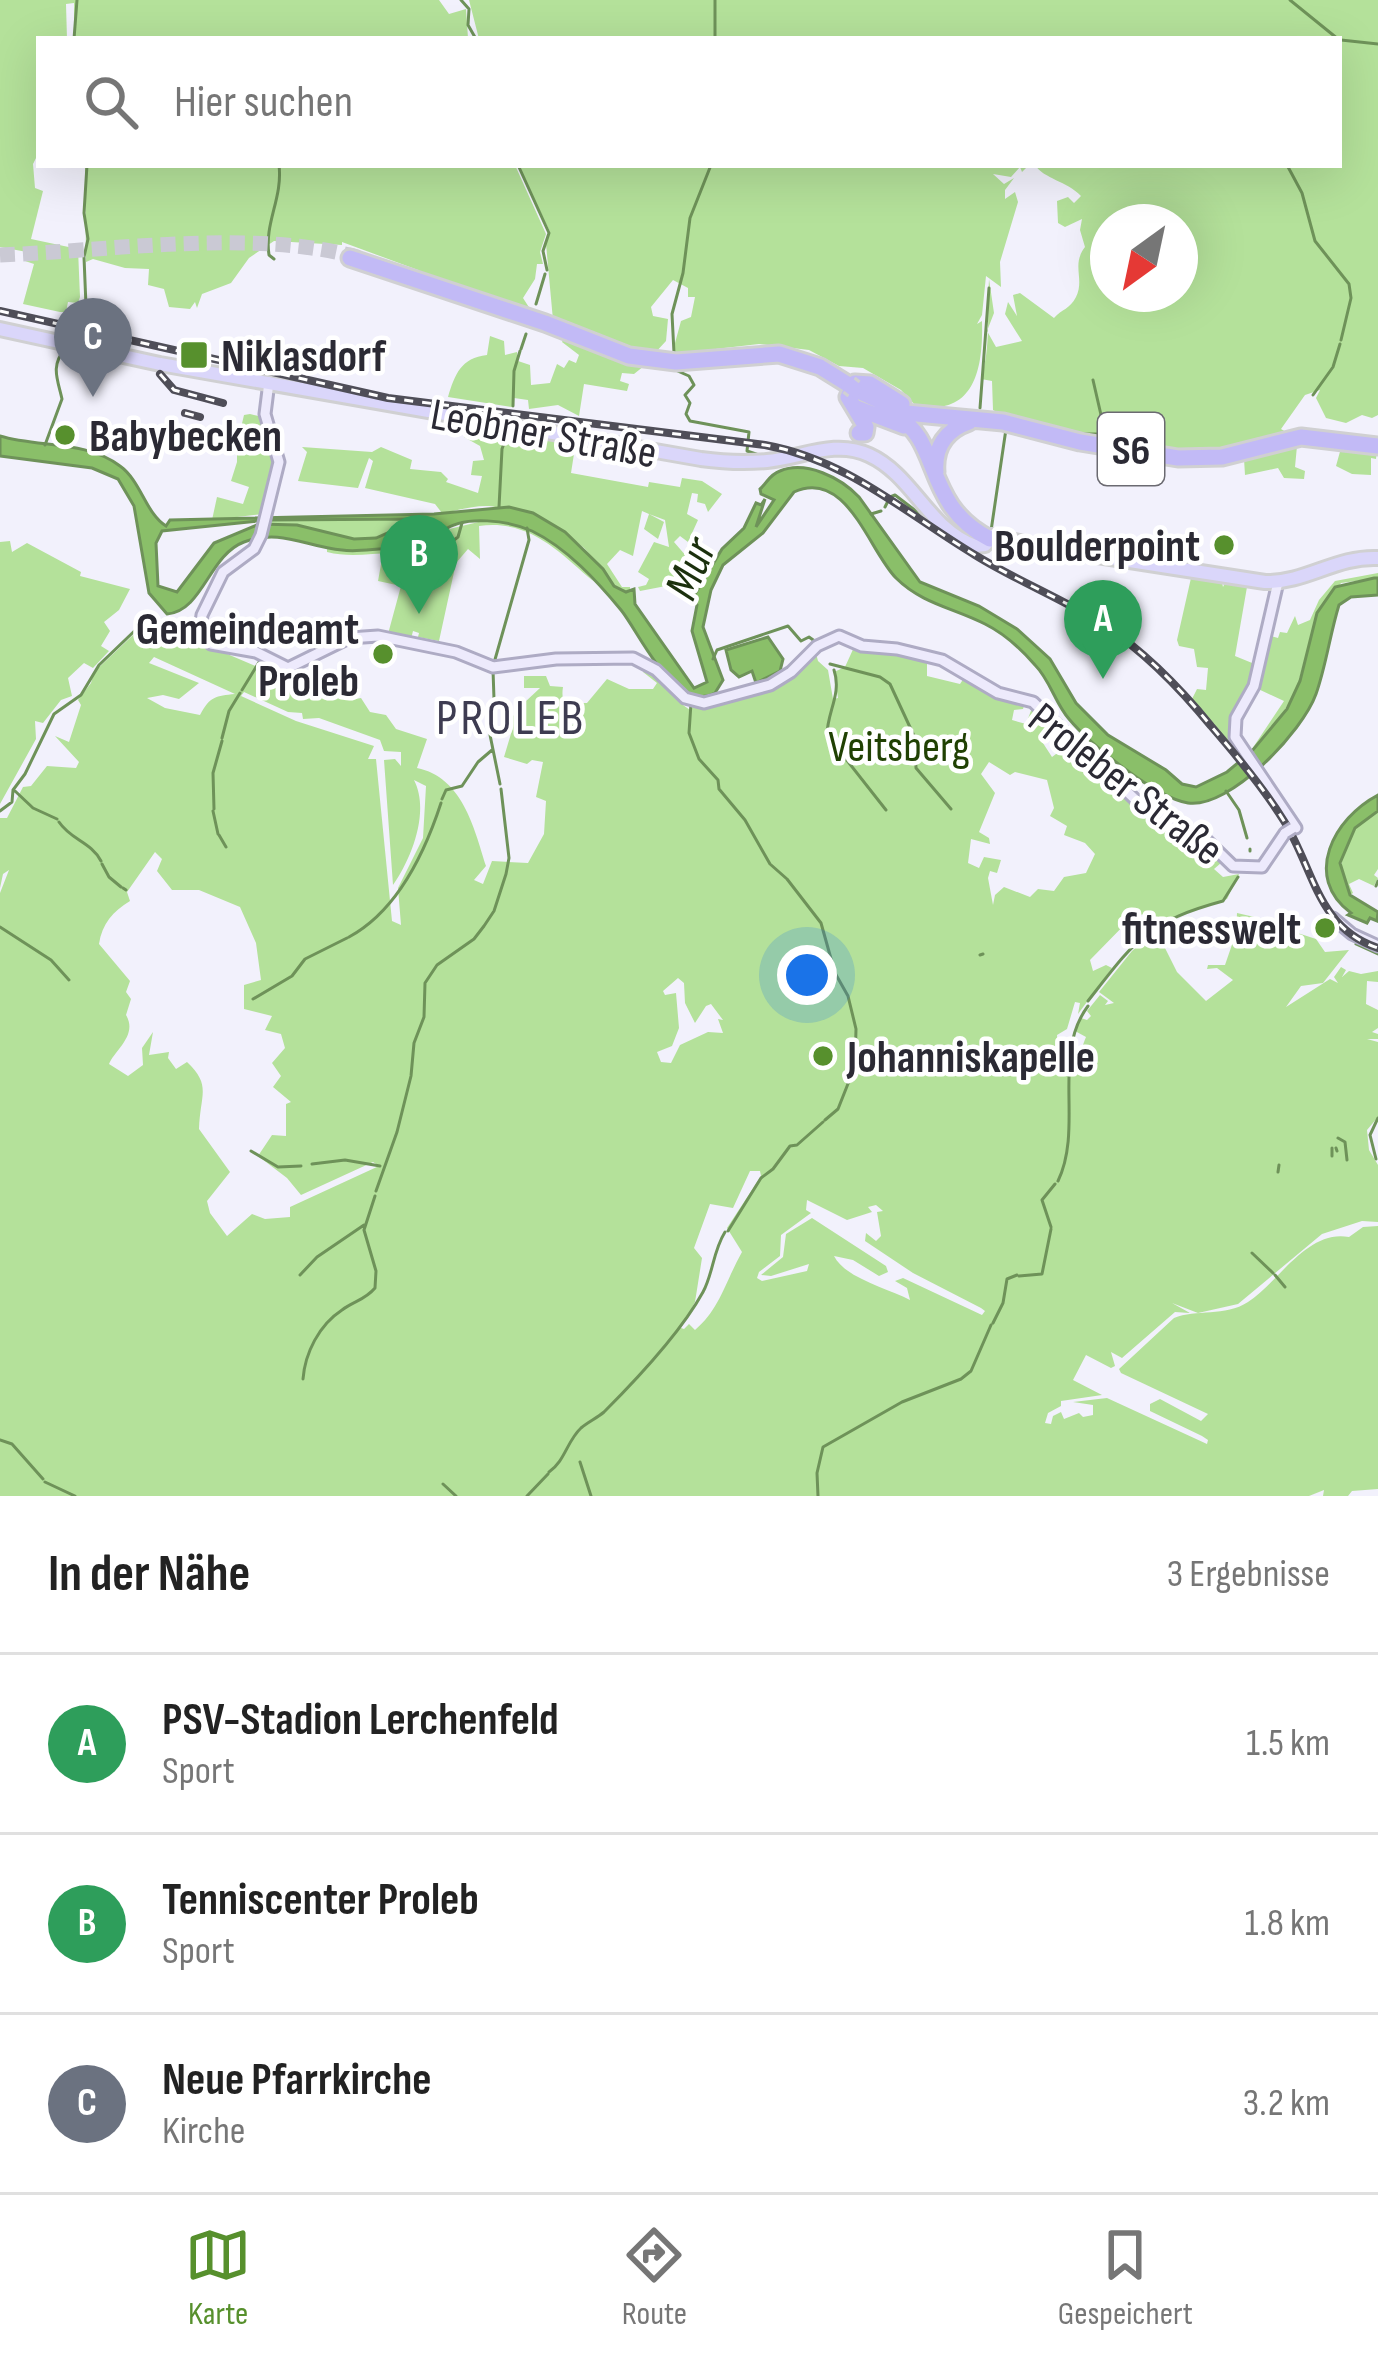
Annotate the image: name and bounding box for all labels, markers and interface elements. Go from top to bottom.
search box [36,36,1342,168]
icon: search [78,69,144,135]
text: Hier suchen [174,75,353,130]
north arrow [1090,204,1198,312]
pin: C [54,298,132,397]
place label: Niklasdorf [221,330,387,385]
marker: Niklasdorf [178,339,210,371]
street label: Leobner Straße [426,388,661,481]
place label: Babybecken [89,410,282,465]
road number: S6 [1098,413,1164,485]
marker: Babybecken [52,422,78,448]
pin: B [380,515,458,614]
place label: Boulderpoint [994,520,1200,575]
water label: Mur [653,528,730,608]
marker: Boulderpoint [1211,532,1237,558]
pin: A [1064,580,1142,679]
place label: Gemeindeamt Proleb [136,603,359,710]
marker: Gemeindeamt Proleb [370,641,396,667]
district label: PROLEB [436,688,586,749]
street label: Proleber Straße [1017,692,1234,878]
park label: Veitsberg [828,720,970,775]
place label: fitnesswelt [1122,903,1301,958]
marker: fitnesswelt [1312,915,1338,941]
your location [777,945,837,1005]
place label: Johanniskapelle [846,1031,1095,1086]
marker: Johanniskapelle [810,1043,836,1069]
text: In der Nähe [48,1544,250,1605]
text: 3 Ergebnisse [1167,1551,1330,1598]
text: PSV-Stadion Lerchenfeld [162,1693,559,1748]
text: A [78,1720,96,1767]
text: 1.5 km [1246,1720,1330,1767]
text: Sport [162,1748,235,1795]
text: Tenniscenter Proleb [162,1873,479,1928]
text: B [78,1900,96,1947]
text: 1.8 km [1245,1900,1330,1947]
text: Sport [162,1928,235,1975]
text: Neue Pfarrkirche [162,2053,432,2108]
text: C [77,2080,97,2127]
text: 3.2 km [1243,2080,1330,2127]
text: Kirche [162,2108,246,2155]
tab: Karte [185,2222,251,2334]
tab: Route [621,2222,687,2334]
tab: Gespeichert [1058,2222,1193,2334]

